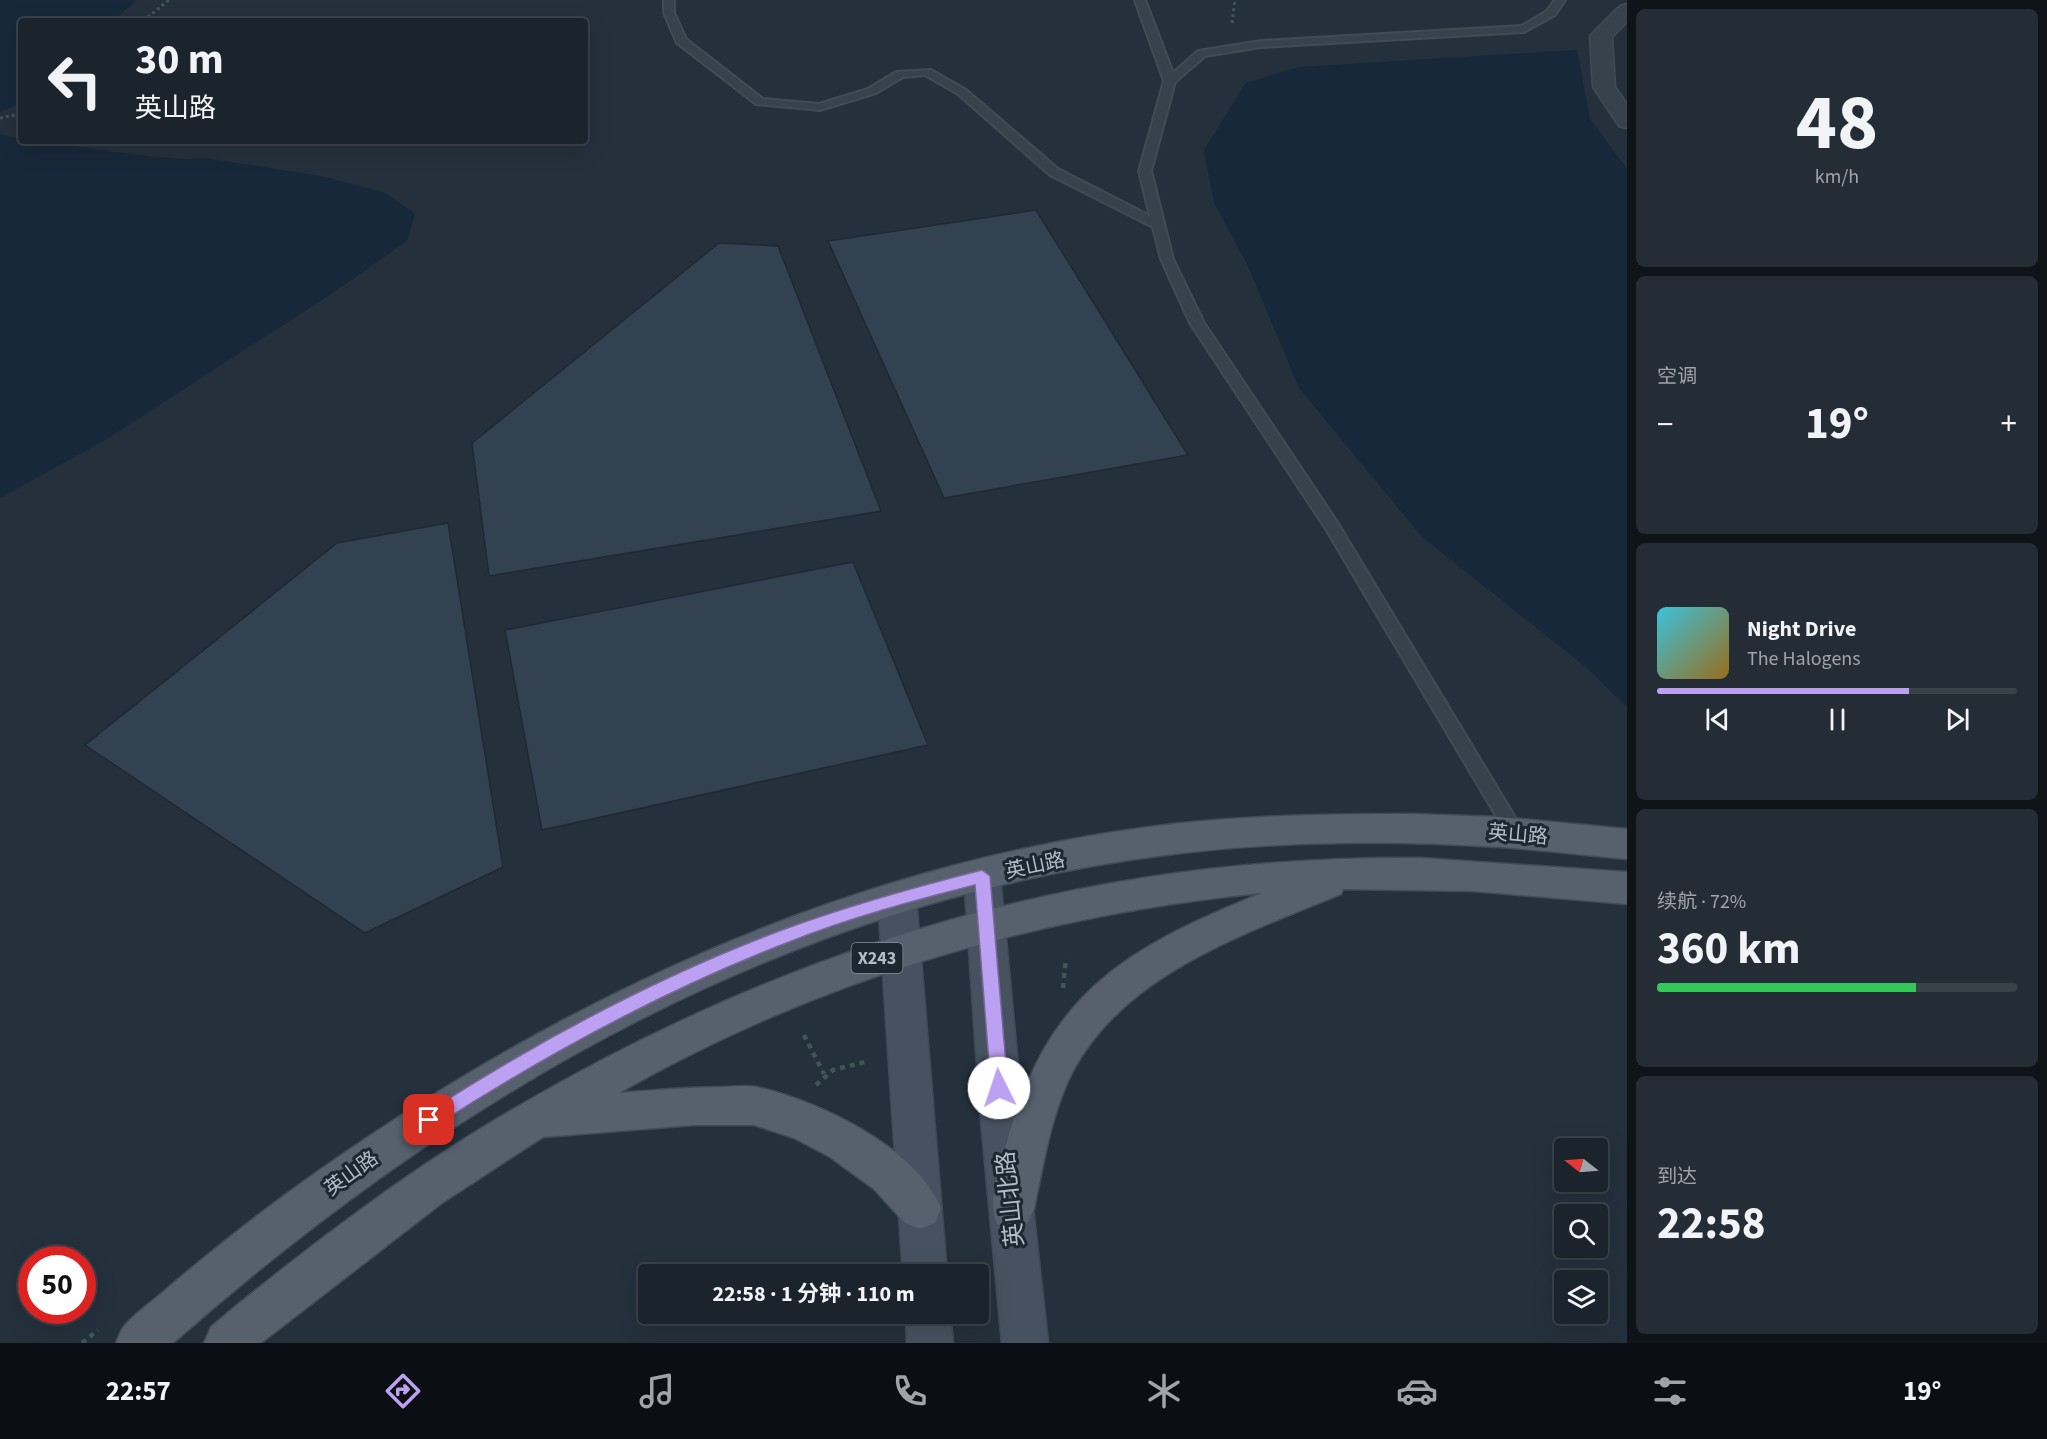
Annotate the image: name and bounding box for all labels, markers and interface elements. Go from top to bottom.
text: 30 m [135,30,224,90]
icon: left [36,42,114,120]
text: 48 [1796,68,1878,179]
text: 英山路 [135,89,216,128]
text: km/h [1815,163,1859,191]
text: 空调 [1657,363,1697,391]
text: 19° [1805,392,1869,456]
text: − [1657,401,1673,448]
text: + [2001,401,2017,448]
text: Night Drive [1747,613,1856,645]
text: The Halogens [1747,645,1861,673]
icon: previous [1701,703,1734,736]
icon: pause [1821,703,1854,736]
icon: next [1941,703,1974,736]
street label: 英山路 [1487,818,1549,852]
street label: 英山路 [1003,846,1067,886]
text: 续航 · 72% [1657,888,1746,916]
text: 360 km [1657,917,1801,981]
road number: X243 [852,943,902,973]
position arrow [967,1056,1031,1120]
pin [403,1094,454,1145]
icon: arrive [412,1103,445,1136]
north arrow [1554,1138,1608,1192]
map controls [1554,1138,1608,1324]
street label: 英山路 [319,1145,384,1203]
street label: 英山北路 [988,1149,1033,1249]
text: 到达 [1657,1163,1697,1191]
text: 22:58 [1657,1192,1766,1256]
button: search [1554,1204,1608,1258]
speed limit sign: 50 [18,1246,96,1324]
button: layers [1554,1270,1608,1324]
text: 22:58 · 1 分钟 · 110 m [713,1278,914,1310]
icon: directions [382,1370,424,1412]
icon: music [636,1370,678,1412]
icon: phone [889,1370,931,1412]
icon: climate [1143,1370,1185,1412]
icon: car [1396,1370,1438,1412]
icon: filters [1649,1370,1691,1412]
text: 22:57 [106,1372,171,1411]
text: 19° [1903,1372,1941,1411]

